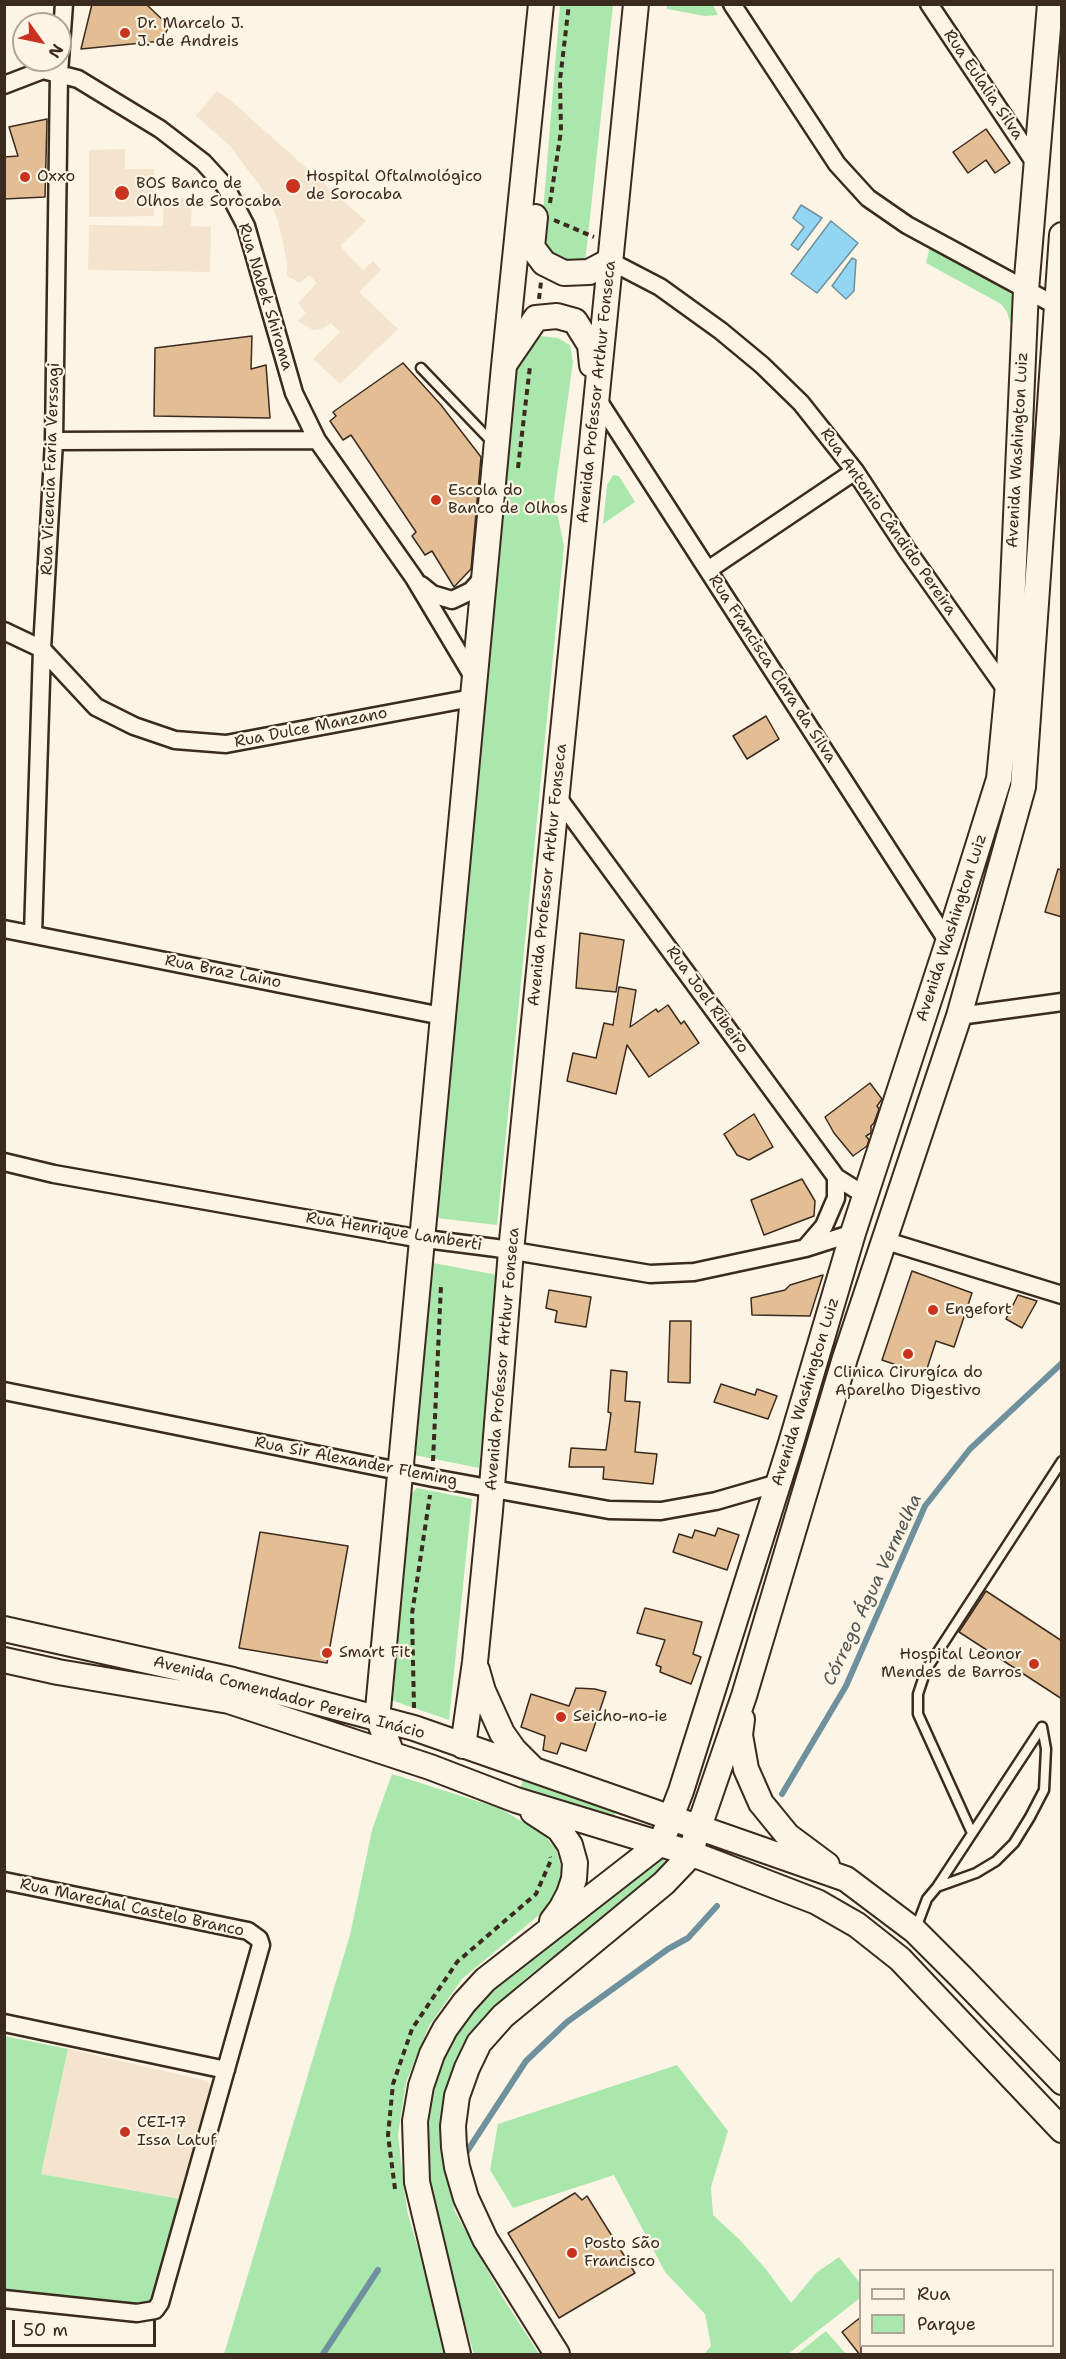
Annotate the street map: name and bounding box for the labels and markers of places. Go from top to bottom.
place label: Dr. Marcelo J. J. de Andreis [137,14,244,52]
marker: Dr. Marcelo J. J. de Andreis [118,26,132,40]
place label: Oxxo [37,167,75,187]
place label: Hospital Oftalmológico de Sorocaba [306,167,482,205]
marker: Oxxo [18,170,32,184]
place label: BOS Banco de Olhos de Sorocaba [136,174,281,212]
marker: Hospital Oftalmológico de Sorocaba [284,177,302,195]
marker: BOS Banco de Olhos de Sorocaba [113,184,131,202]
place label: Escola do Banco de Olhos [448,481,568,519]
marker: Escola do Banco de Olhos [429,493,443,507]
place label: Engefort [945,1300,1012,1320]
marker: Engefort [926,1303,940,1317]
marker: Clinica Cirurgíca do Aparelho Digestivo [901,1347,915,1361]
place label: Clinica Cirurgíca do Aparelho Digestivo [833,1363,983,1401]
place label: Smart Fit [339,1643,411,1663]
place label: Hospital Leonor Mendes de Barros [881,1645,1022,1683]
marker: Smart Fit [320,1646,334,1660]
marker: Hospital Leonor Mendes de Barros [1027,1657,1041,1671]
place label: Seicho-no-ie [573,1707,668,1727]
marker: Seicho-no-ie [554,1710,568,1724]
place label: CEI-17 Issa Latuf [137,2113,216,2151]
marker: CEI-17 Issa Latuf [118,2125,132,2139]
place label: Posto São Francisco [584,2234,660,2272]
marker: Posto São Francisco [565,2246,579,2260]

